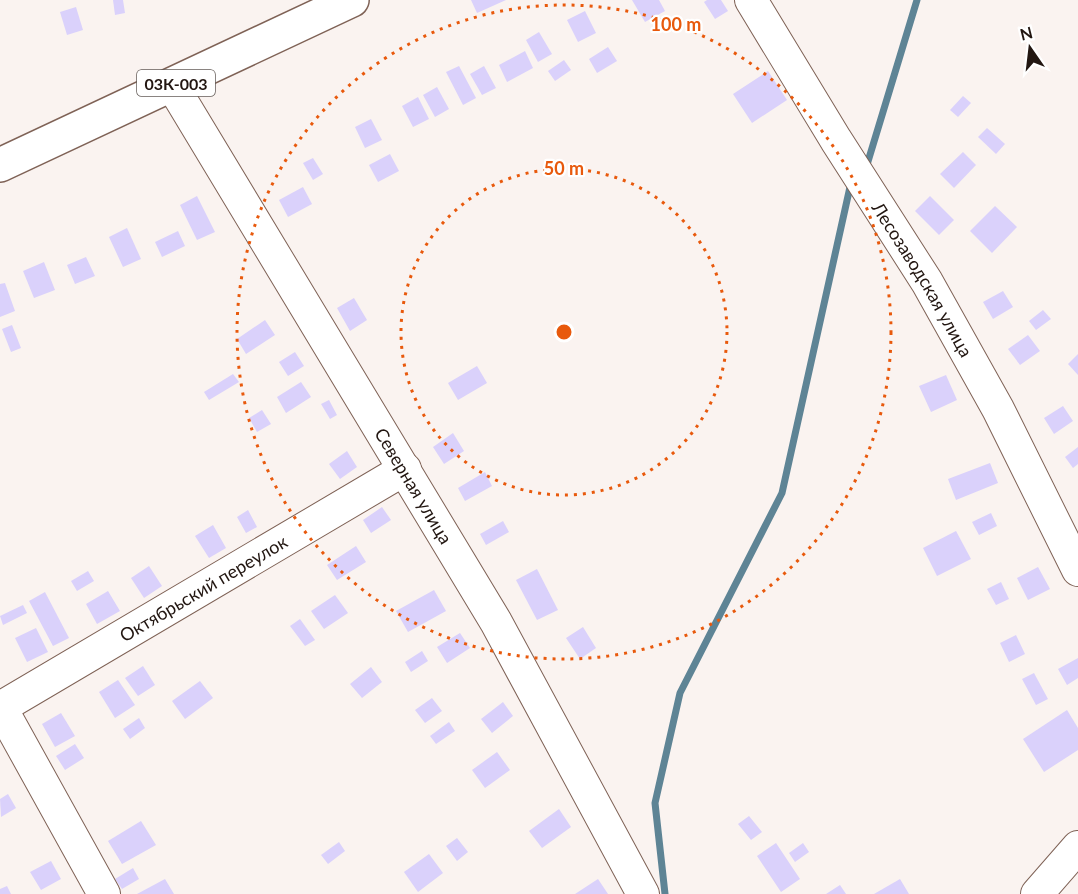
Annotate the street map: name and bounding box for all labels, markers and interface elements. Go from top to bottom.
text: 100 m [651,13,701,35]
north arrow [1000,18,1060,78]
text: N [1018,22,1035,44]
road number: 03К-003 [137,70,215,96]
text: 50 m [544,157,584,179]
street label: Лесозаводская улица [867,197,978,361]
centre of rings [554,322,574,342]
street label: Северная улица [370,424,457,548]
street label: Октябрьский переулок [115,530,292,646]

